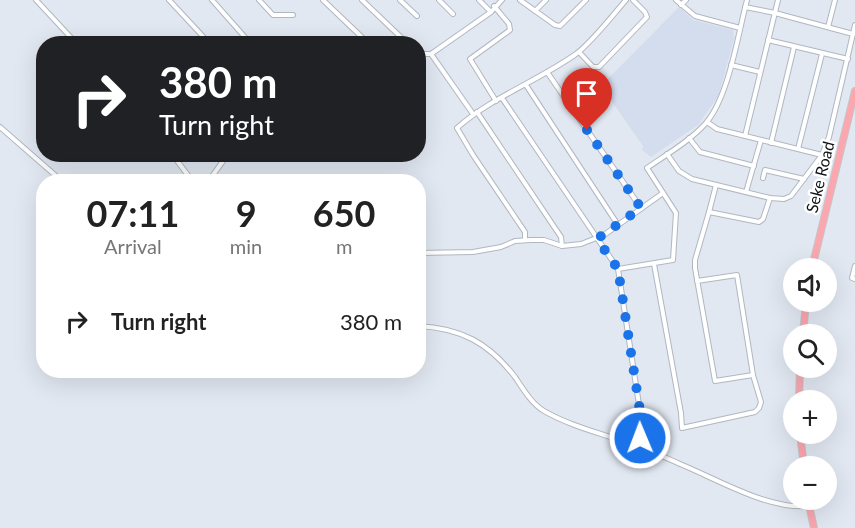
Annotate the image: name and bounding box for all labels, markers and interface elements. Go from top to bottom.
text: 380 m [159,57,277,107]
icon: right [60,60,138,138]
pin [561,68,612,130]
icon: arrive [570,77,603,110]
text: Turn right [159,108,274,141]
street label: Seke Road [801,139,838,214]
text: 07:11 [87,191,179,235]
text: 9 [236,191,257,235]
text: 650 [313,191,375,235]
text: Arrival [104,234,162,258]
text: min [230,234,262,258]
text: m [336,234,352,258]
map controls [783,258,837,510]
button: sound [783,258,837,312]
icon: right [60,305,93,338]
text: Turn right [111,308,206,335]
text: 380 m [340,308,402,335]
button: search [783,324,837,378]
button: + [783,390,837,444]
position arrow [608,406,672,470]
button: − [783,456,837,510]

